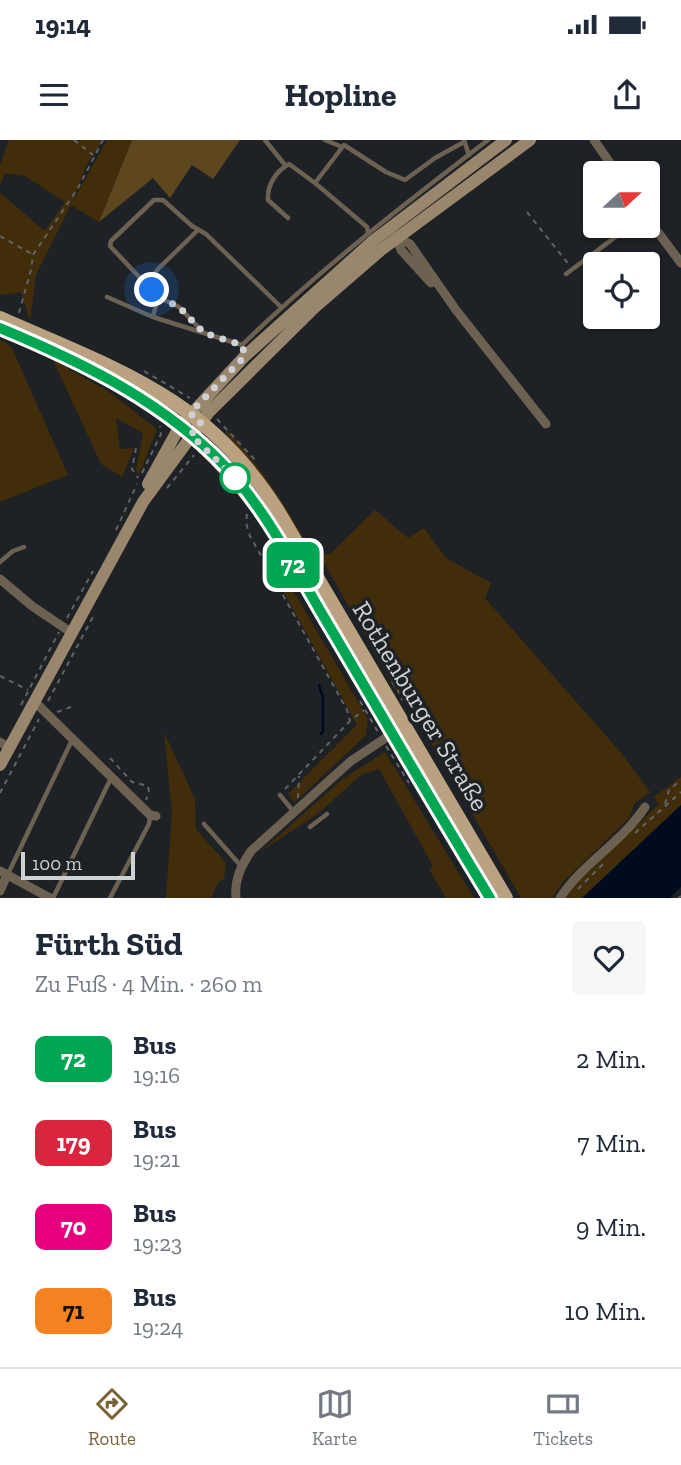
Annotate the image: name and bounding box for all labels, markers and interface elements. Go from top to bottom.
text: 19:14 [35,9,91,41]
icon: menu [35,76,73,114]
text: Hopline [285,76,396,114]
icon: share [608,76,646,114]
north arrow [583,161,660,238]
map controls [583,161,660,329]
button: locate [583,252,660,329]
your location [134,272,169,307]
unlabelled marker [220,463,250,493]
line badge: 72 [262,542,324,588]
text: 72 [281,550,305,579]
street label: Rothenburger Straße [346,595,496,817]
scale bar [21,849,135,881]
text: 100 m [32,852,82,875]
button: heart [572,921,646,995]
text: Fürth Süd [35,924,183,963]
text: Zu Fuß · 4 Min. · 260 m [35,970,262,998]
text: Bus [133,1029,176,1061]
text: 2 Min. [576,1043,646,1075]
text: 72 [61,1044,86,1073]
text: 19:16 [133,1061,180,1089]
text: Bus [133,1113,176,1145]
text: 7 Min. [577,1127,646,1159]
text: 179 [57,1128,90,1157]
text: 19:21 [133,1145,180,1173]
text: Bus [133,1197,176,1229]
text: 9 Min. [576,1211,646,1243]
text: 70 [61,1212,86,1241]
text: 19:23 [133,1229,182,1257]
text: Bus [133,1281,176,1313]
text: 10 Min. [565,1295,646,1327]
text: 71 [63,1296,84,1325]
text: 19:24 [133,1313,183,1341]
tab: Route [88,1385,136,1450]
tab: Karte [312,1385,357,1450]
tab: Tickets [533,1385,593,1450]

